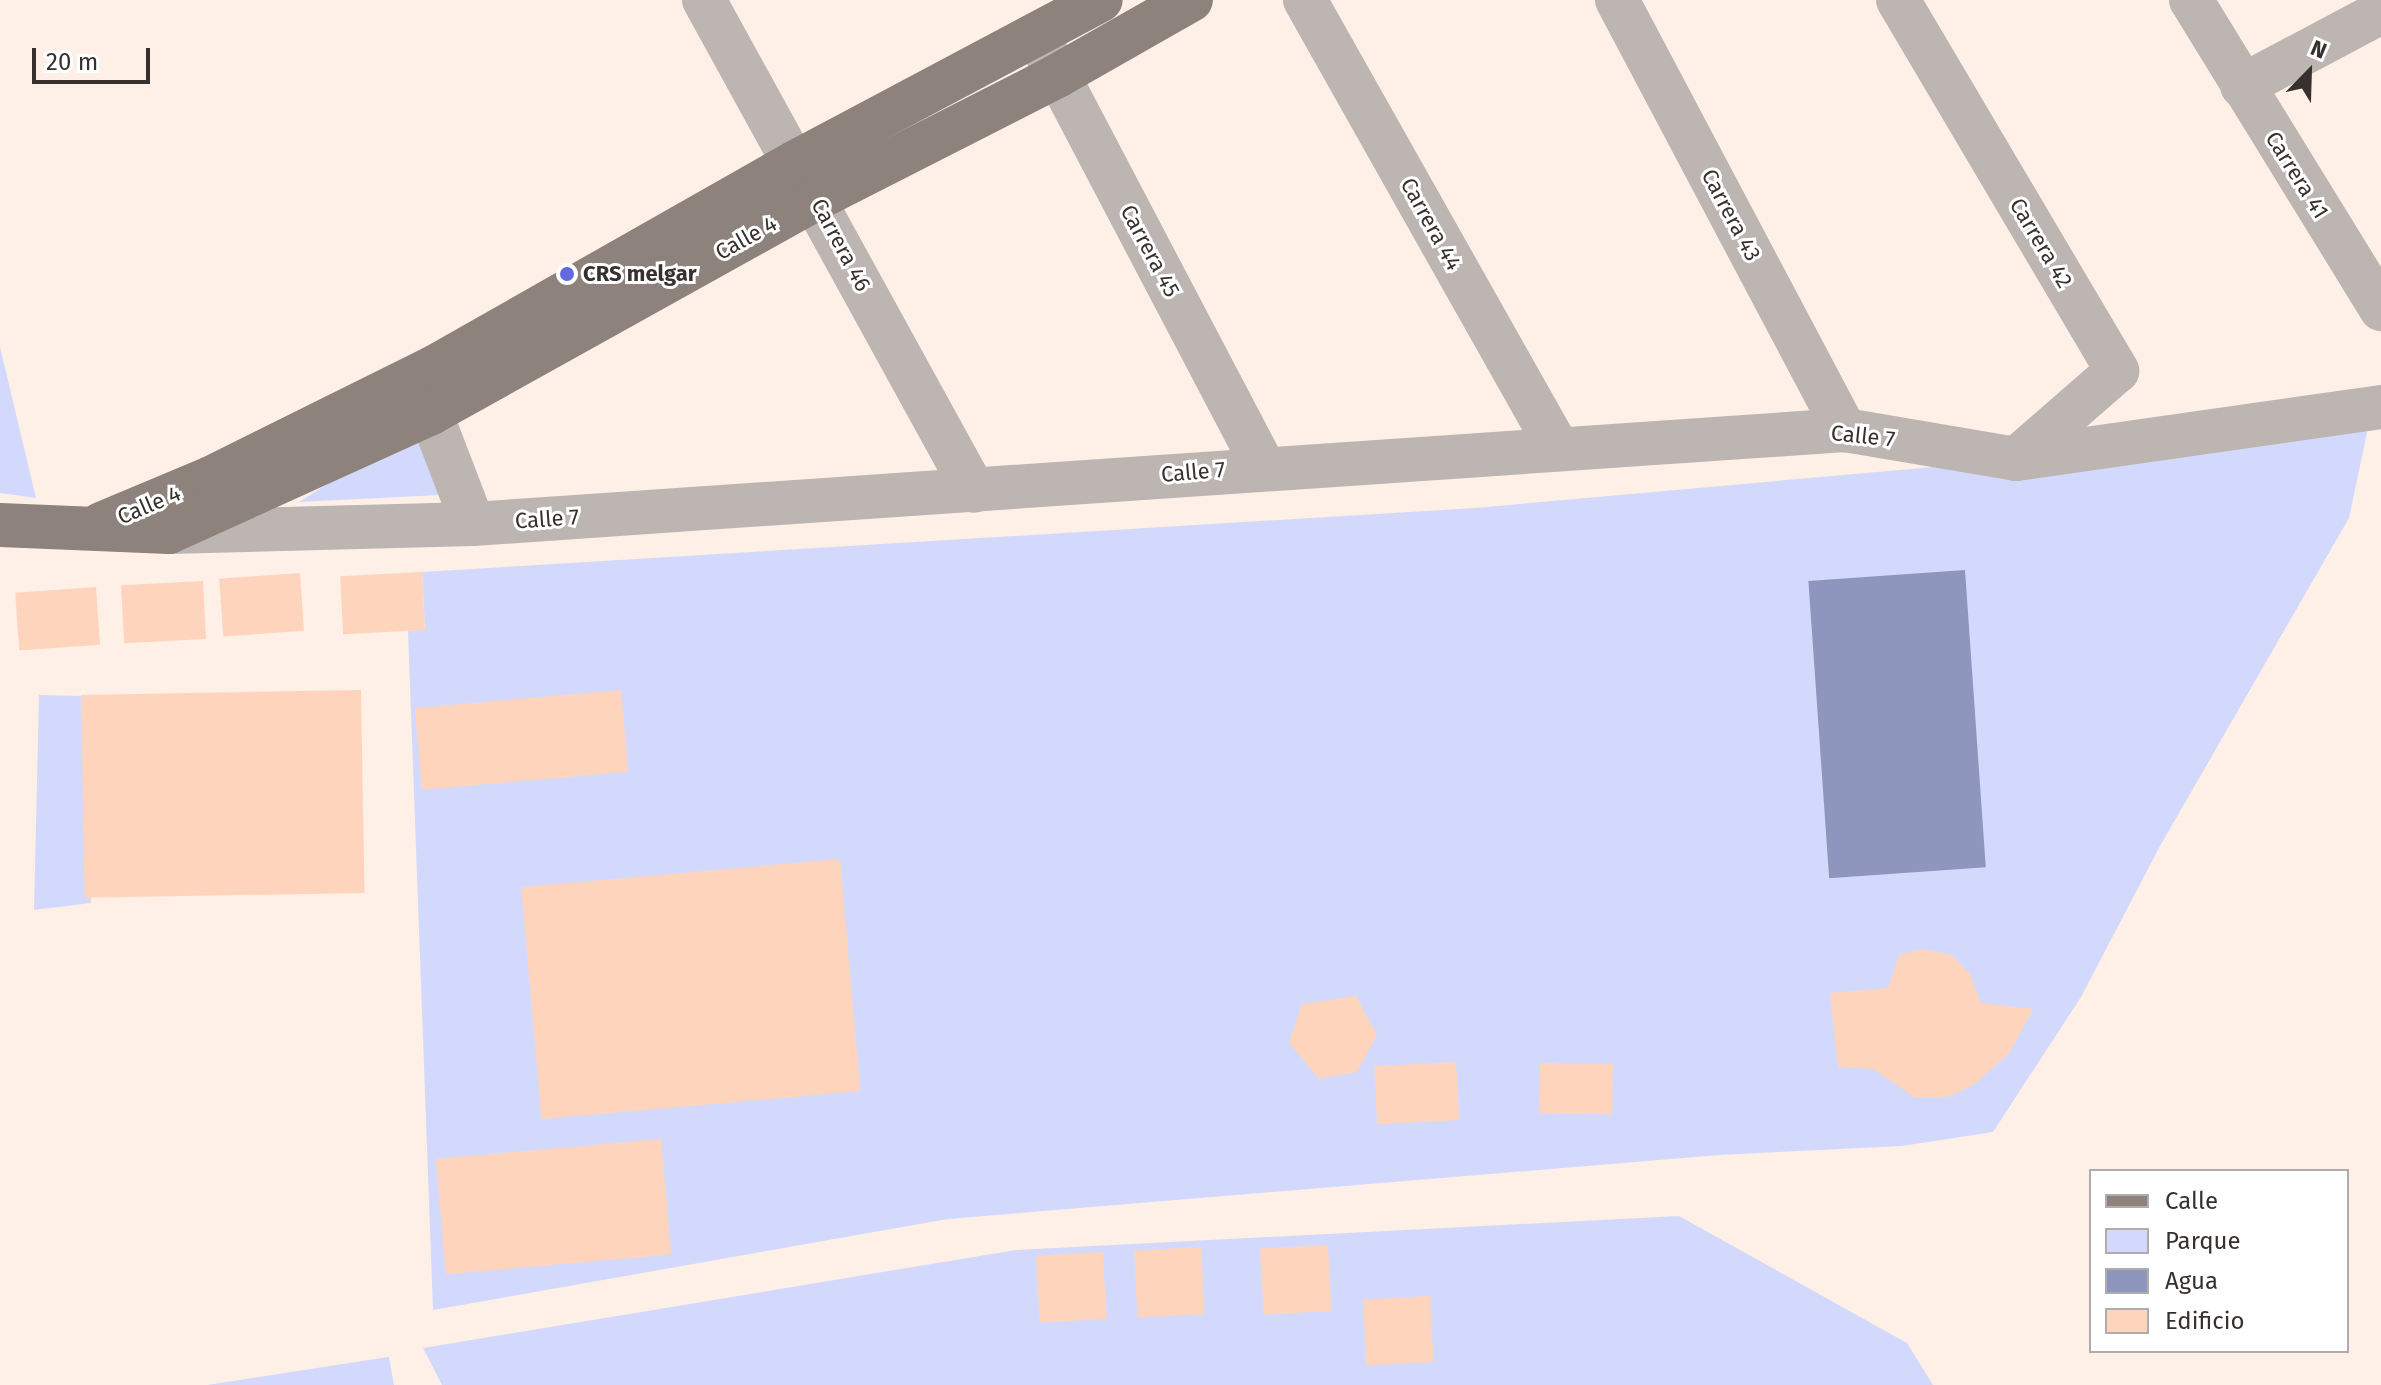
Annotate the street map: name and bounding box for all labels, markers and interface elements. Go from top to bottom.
scale bar [36,32,154,82]
north arrow [2269,32,2349,112]
text: N [2307,34,2331,65]
text: 20 m [46,48,98,76]
street label: Carrera 41 [2260,127,2334,223]
street label: Carrera 43 [1696,165,1766,265]
street label: Carrera 44 [1395,173,1467,275]
street label: Carrera 42 [2004,193,2078,293]
street label: Carrera 46 [806,194,876,296]
street label: Carrera 45 [1115,200,1185,302]
street label: Calle 4 [711,210,781,266]
place label: CRS melgar [583,261,697,287]
marker: CRS melgar [558,265,576,283]
street label: Calle 7 [1830,420,1896,452]
street label: Calle 7 [1160,456,1226,488]
street label: Calle 4 [113,480,185,530]
street label: Calle 7 [514,504,580,534]
legend [2089,1169,2349,1353]
text: Calle [2165,1187,2218,1215]
text: Parque [2165,1227,2241,1255]
text: Agua [2165,1267,2218,1295]
text: Edificio [2165,1307,2245,1335]

